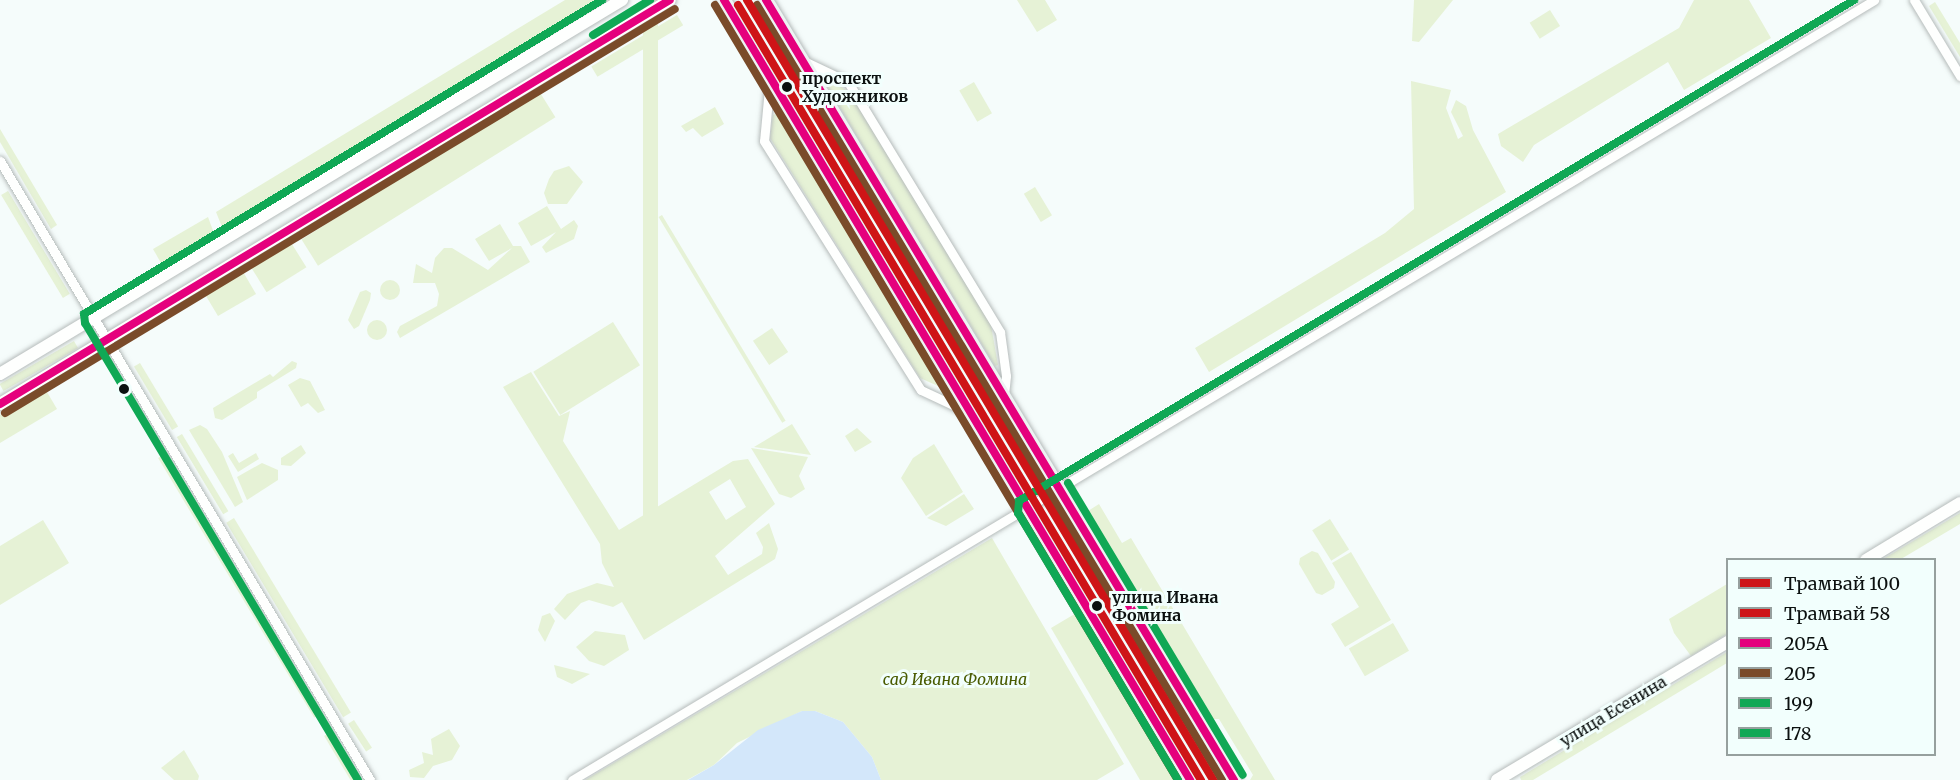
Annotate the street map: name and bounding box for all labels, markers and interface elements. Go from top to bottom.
place label: проспект Художников [802,68,908,106]
marker: проспект Художников [777,77,797,97]
unlabelled marker [118,383,130,395]
legend [1726,558,1936,756]
text: Трамвай 100 [1784,572,1900,595]
place label: улица Ивана Фомина [1112,587,1219,625]
marker: улица Ивана Фомина [1087,596,1107,616]
text: Трамвай 58 [1784,602,1890,625]
text: 205А [1784,632,1828,655]
text: 205 [1784,662,1816,685]
park label: сад Ивана Фомина [883,669,1027,689]
street label: улица Есенина [1556,672,1670,750]
text: 199 [1784,692,1813,715]
text: 178 [1784,722,1812,745]

